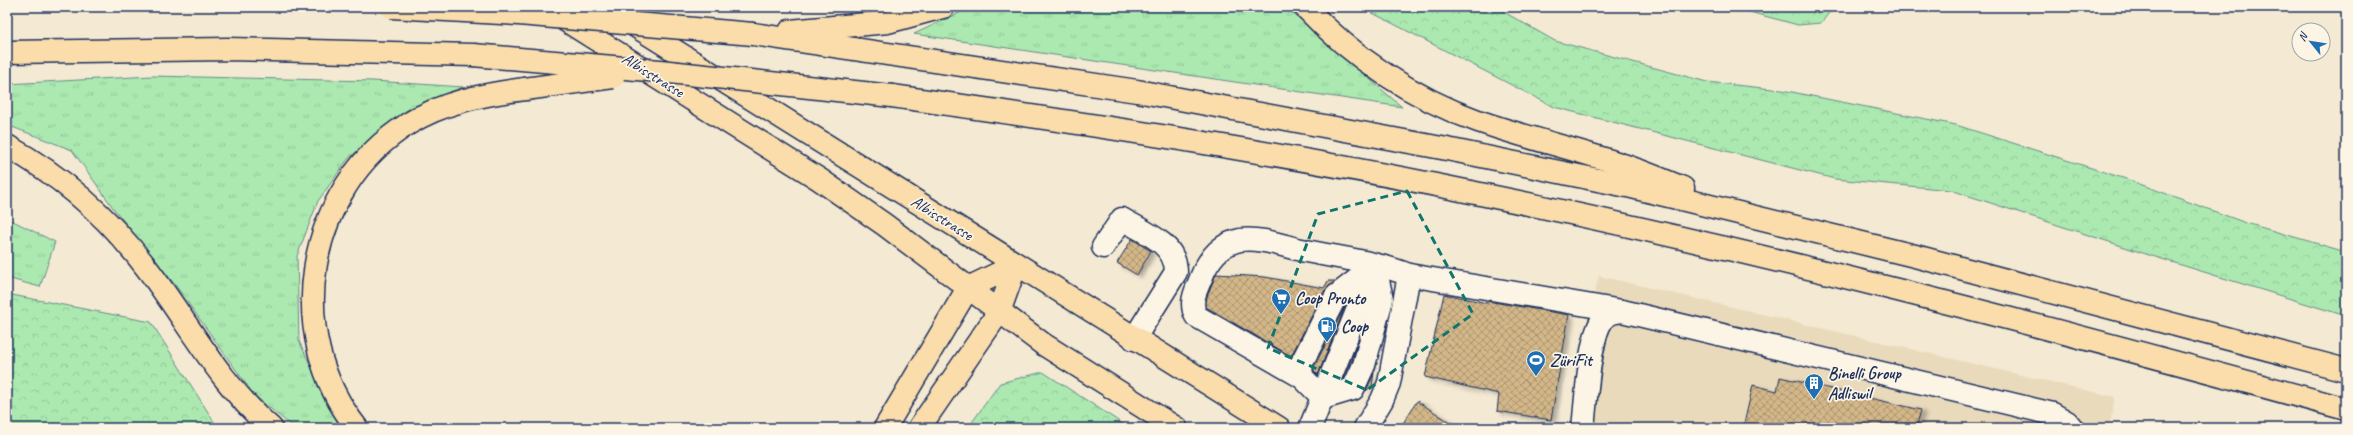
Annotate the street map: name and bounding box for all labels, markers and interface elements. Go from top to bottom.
north arrow [2291,22,2331,62]
text: N [2295,29,2311,43]
street label: Albisstrasse [618,48,689,103]
street label: Albisstrasse [907,191,978,246]
supermarket icon: Coop Pronto [1270,287,1292,315]
place label: Coop Pronto [1295,288,1367,309]
fuel station icon: Coop [1316,315,1338,343]
place label: Coop [1341,316,1369,337]
sports icon: ZüriFit [1525,349,1547,377]
place label: ZüriFit [1550,350,1594,371]
place label: Binelli Group Adliswil [1828,363,1902,404]
building icon: Binelli Group Adliswil [1803,372,1825,400]

